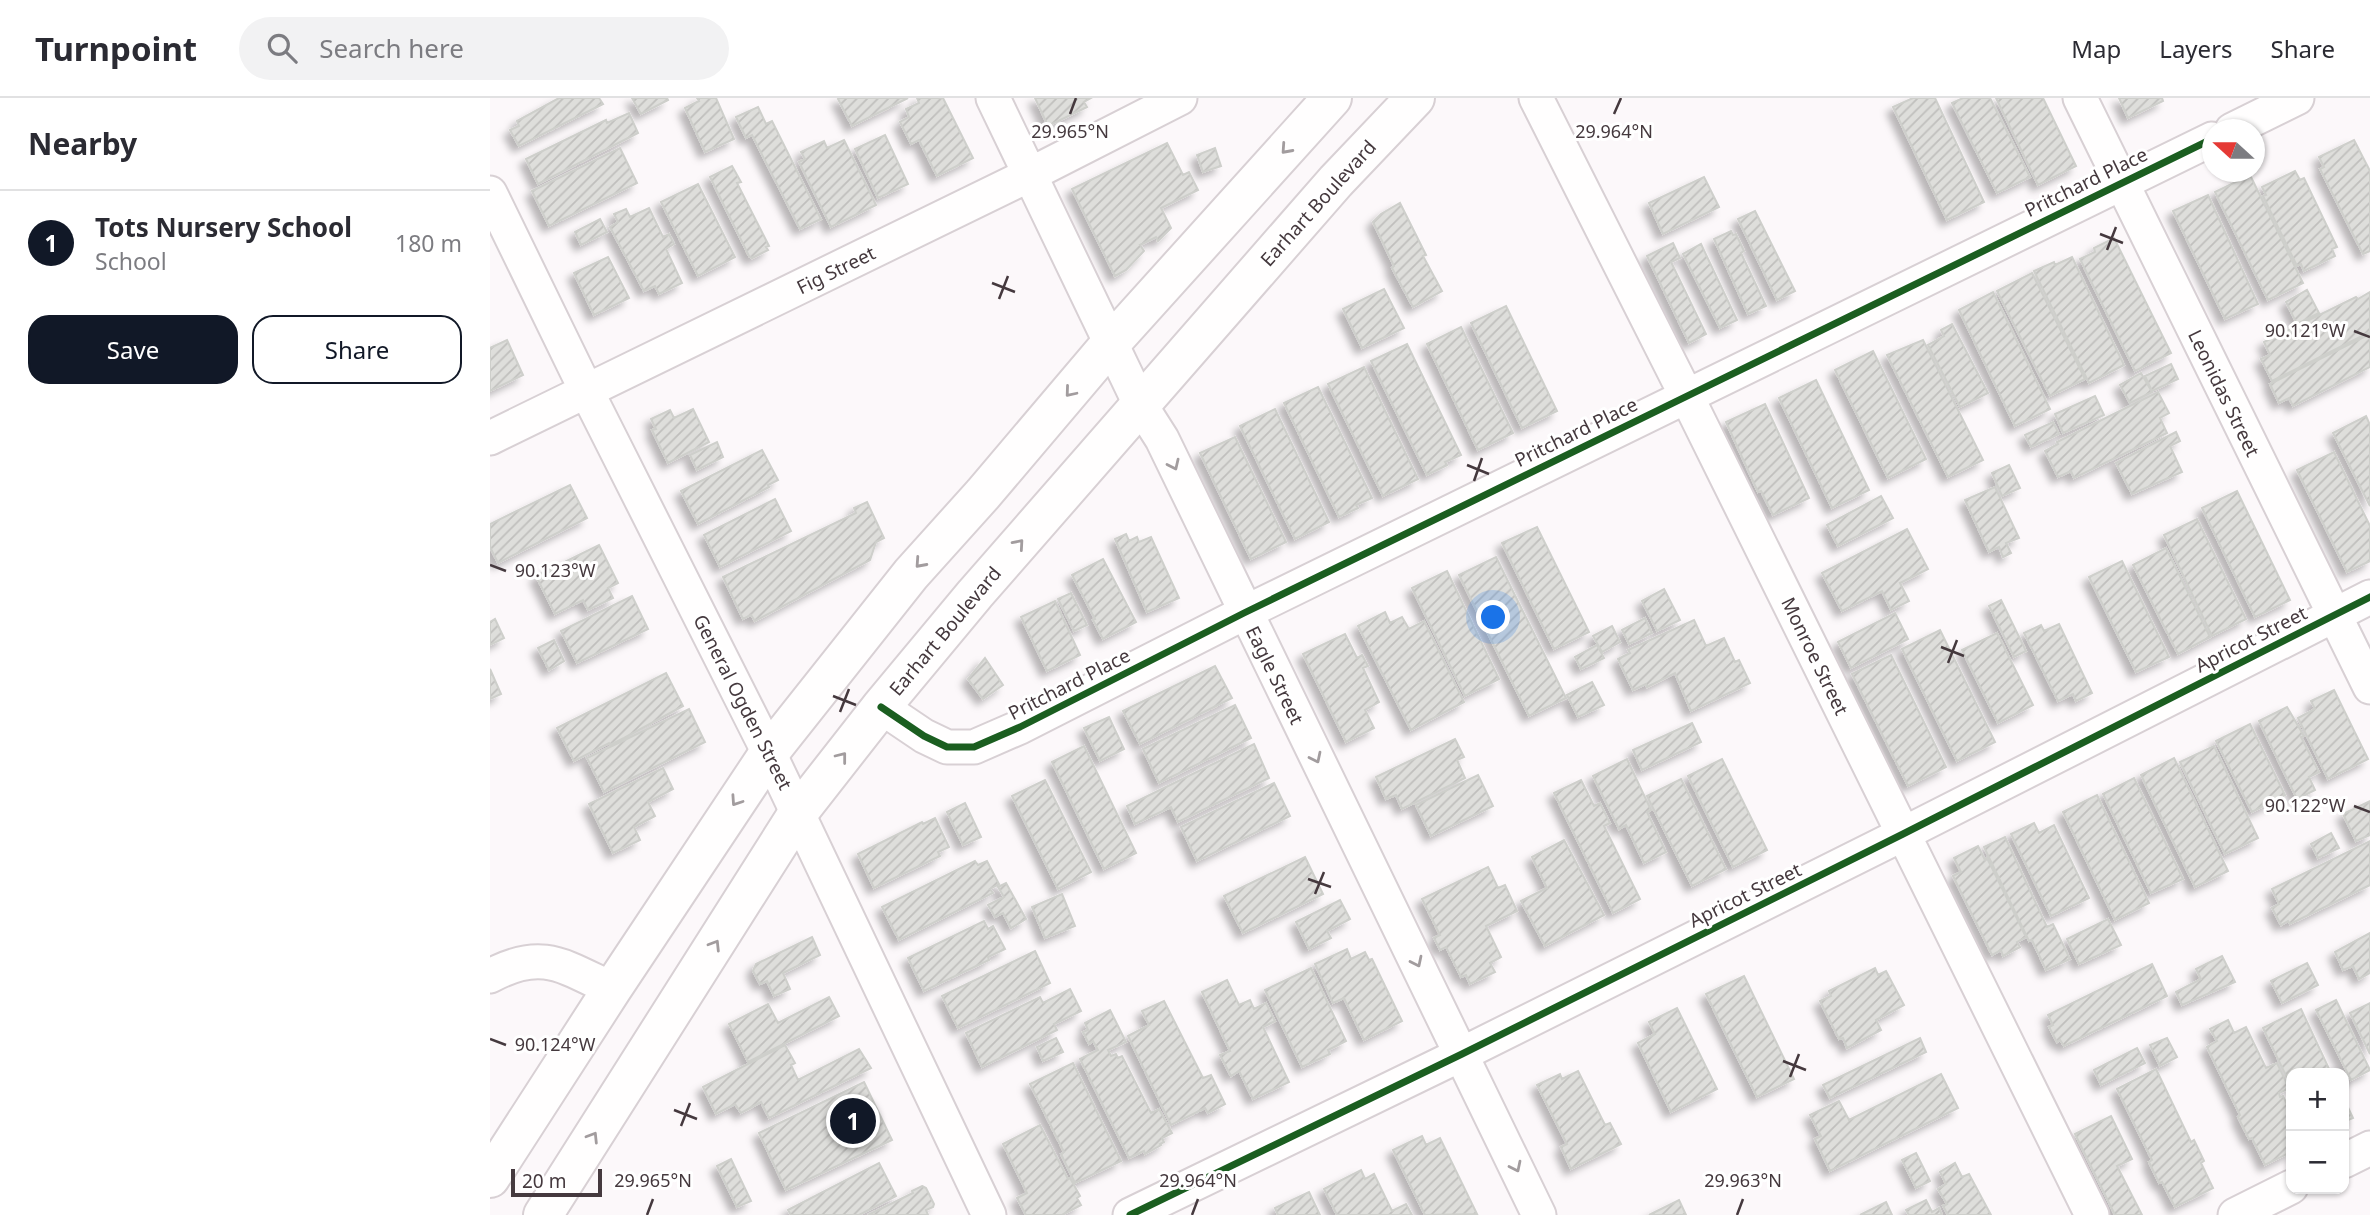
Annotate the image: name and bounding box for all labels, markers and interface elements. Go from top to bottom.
search box [239,17,729,80]
text: Turnpoint [35,26,197,71]
icon: search [263,29,301,67]
text: Search here [319,30,464,66]
text: Map [2071,32,2121,65]
text: Layers [2159,32,2233,65]
text: Share [2271,32,2335,65]
text: 29.965°N [1031,119,1109,143]
text: 29.964°N [1575,119,1653,143]
north arrow [2202,119,2265,182]
text: Nearby [28,123,137,164]
street label: Earhart Boulevard [1254,134,1382,272]
one-way arrow [1282,141,1295,154]
street label: Pritchard Place [2020,141,2152,223]
text: Tots Nursery School [95,209,352,245]
text: 1 [44,227,58,259]
text: 180 m [395,227,462,259]
street label: Fig Street [792,240,880,300]
text: School [95,245,167,277]
button: Save [28,315,238,384]
button: Share [252,315,462,384]
text: 90.121°W [2265,318,2346,342]
street label: Leonidas Street [2182,325,2266,461]
one-way arrow [1066,383,1078,396]
street label: Pritchard Place [1510,391,1642,473]
one-way arrow [1166,458,1180,470]
one-way arrow [1011,539,1023,552]
one-way arrow [916,555,928,568]
text: 90.123°W [515,558,596,582]
street label: Earhart Boulevard [883,561,1007,701]
street label: Monroe Street [1775,593,1855,719]
your location [1476,600,1510,634]
street label: Apricot Street [2191,600,2311,678]
street label: General Ogden Street [687,610,799,794]
street label: Eagle Street [1240,621,1310,729]
street label: Pritchard Place [1004,642,1134,726]
one-way arrow [1308,751,1322,763]
one-way arrow [834,752,847,764]
one-way arrow [732,793,744,806]
text: 90.122°W [2265,793,2346,817]
street label: Apricot Street [1684,857,1806,933]
one-way arrow [706,939,719,952]
one-way arrow [1408,955,1422,967]
text: 90.124°W [515,1032,596,1056]
map controls [2286,1068,2349,1194]
button: + [2286,1068,2349,1131]
pin: 1 [830,1095,876,1147]
one-way arrow [584,1131,597,1144]
button: − [2286,1131,2349,1194]
one-way arrow [1508,1160,1522,1172]
scale bar [511,1166,602,1198]
text: 20 m [522,1168,566,1194]
text: 29.965°N [614,1168,692,1192]
text: 29.964°N [1159,1168,1237,1192]
text: 29.963°N [1704,1168,1782,1192]

